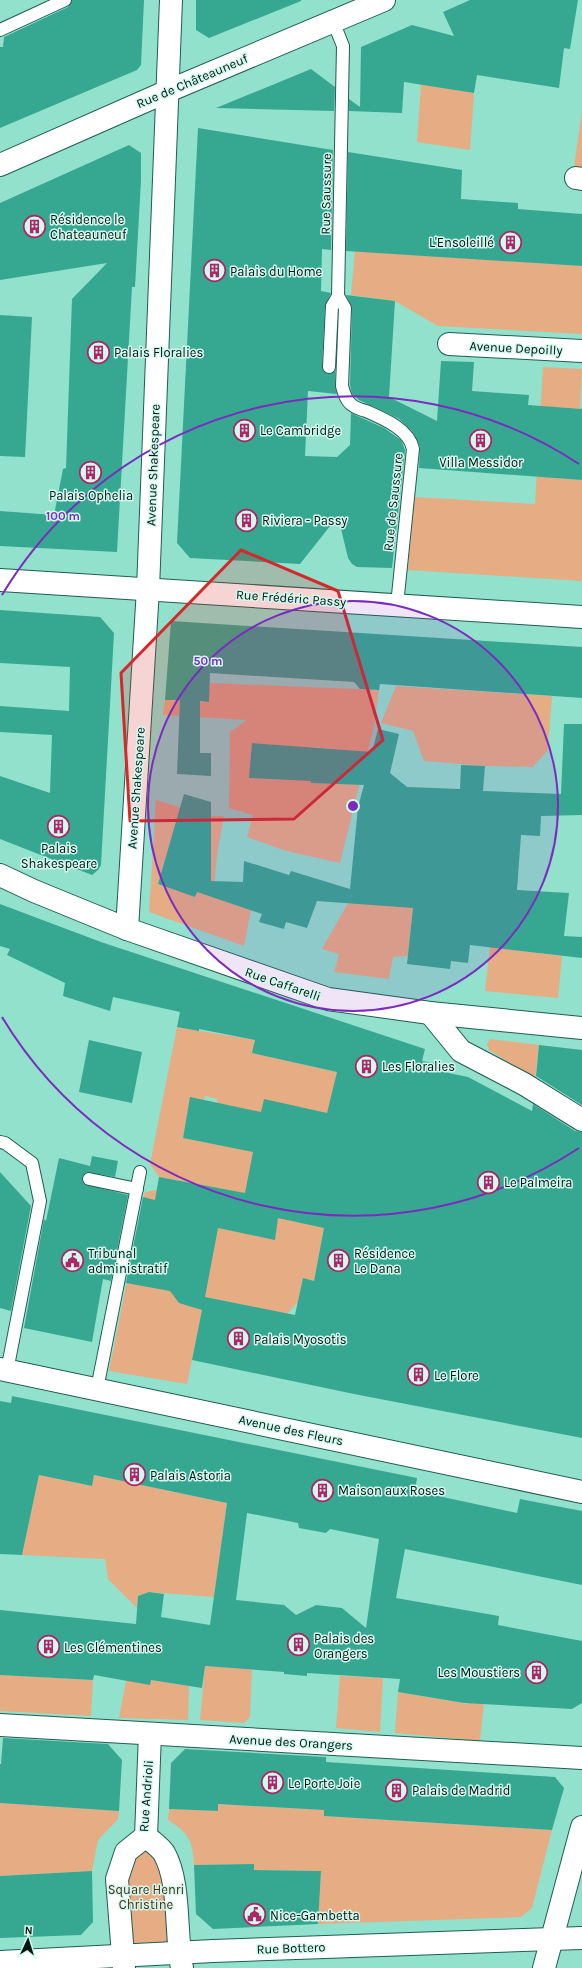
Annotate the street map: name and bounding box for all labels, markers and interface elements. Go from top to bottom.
street label: Rue de Châteauneuf [134,51,250,111]
street label: Rue Saussure [318,153,334,235]
place label: Résidence le Chateauneuf [50,212,127,242]
building icon: Résidence le Chateauneuf [21,213,47,239]
building icon: L'Ensoleillé [497,229,523,255]
place label: L'Ensoleillé [429,235,494,250]
building icon: Palais du Home [202,258,228,284]
place label: Palais du Home [230,264,323,279]
street label: Avenue Depoilly [469,338,563,358]
building icon: Palais Floralies [85,339,111,365]
place label: Palais Floralies [114,345,204,360]
street label: Avenue Shakespeare [143,403,163,526]
building icon: Le Cambridge [231,417,257,443]
place label: Le Cambridge [260,423,341,438]
building icon: Villa Messidor [468,427,494,453]
street label: Rue de Saussure [380,452,406,552]
place label: Villa Messidor [439,455,523,470]
building icon: Palais Ophelia [78,460,104,486]
place label: Palais Ophelia [49,488,133,503]
building icon: Riviera - Passy [233,507,259,533]
text: 100 m [46,509,80,523]
place label: Riviera - Passy [262,513,347,528]
street label: Rue Frédéric Passy [235,587,347,609]
text: 50 m [194,654,223,668]
street label: Avenue Shakespeare [124,726,148,850]
centre of rings [346,799,360,813]
building icon: Palais Shakespeare [46,813,72,839]
place label: Palais Shakespeare [21,841,98,871]
street label: Rue Caffarelli [243,964,323,1004]
building icon: Les Floralies [353,1053,379,1079]
place label: Les Floralies [382,1059,455,1074]
building icon: Le Palmeira [476,1169,502,1195]
place label: Le Palmeira [504,1175,572,1190]
place label: Tribunal administratif [88,1246,168,1276]
place label: Résidence Le Dana [354,1246,415,1276]
public building icon: Tribunal administratif [59,1247,85,1273]
building icon: Résidence Le Dana [326,1247,352,1273]
building icon: Palais Myosotis [226,1326,252,1352]
place label: Palais Myosotis [254,1332,347,1347]
building icon: Le Flore [405,1362,431,1388]
place label: Le Flore [434,1368,479,1383]
street label: Avenue des Fleurs [237,1412,345,1448]
building icon: Palais Astoria [122,1462,148,1488]
place label: Palais Astoria [150,1468,231,1483]
building icon: Maison aux Roses [309,1477,335,1503]
place label: Maison aux Roses [338,1483,445,1498]
place label: Palais des Orangers [314,1631,374,1661]
building icon: Palais des Orangers [285,1632,311,1658]
building icon: Les Clémentines [35,1634,61,1660]
place label: Les Clémentines [64,1640,162,1655]
building icon: Les Moustiers [523,1659,549,1685]
place label: Les Moustiers [438,1665,520,1680]
street label: Avenue des Orangers [229,1731,353,1753]
street label: Rue Andrioli [136,1760,156,1832]
building icon: Le Porte Joie [259,1770,285,1796]
place label: Le Porte Joie [288,1776,361,1791]
building icon: Palais de Madrid [384,1777,410,1803]
place label: Palais de Madrid [412,1783,511,1798]
park label: Square Henri Christine [108,1882,184,1912]
public building icon: Nice-Gambetta [241,1902,267,1928]
place label: Nice-Gambetta [270,1908,360,1923]
north arrow [8,1920,48,1960]
text: N [24,1924,33,1937]
street label: Rue Bottero [256,1939,326,1957]

